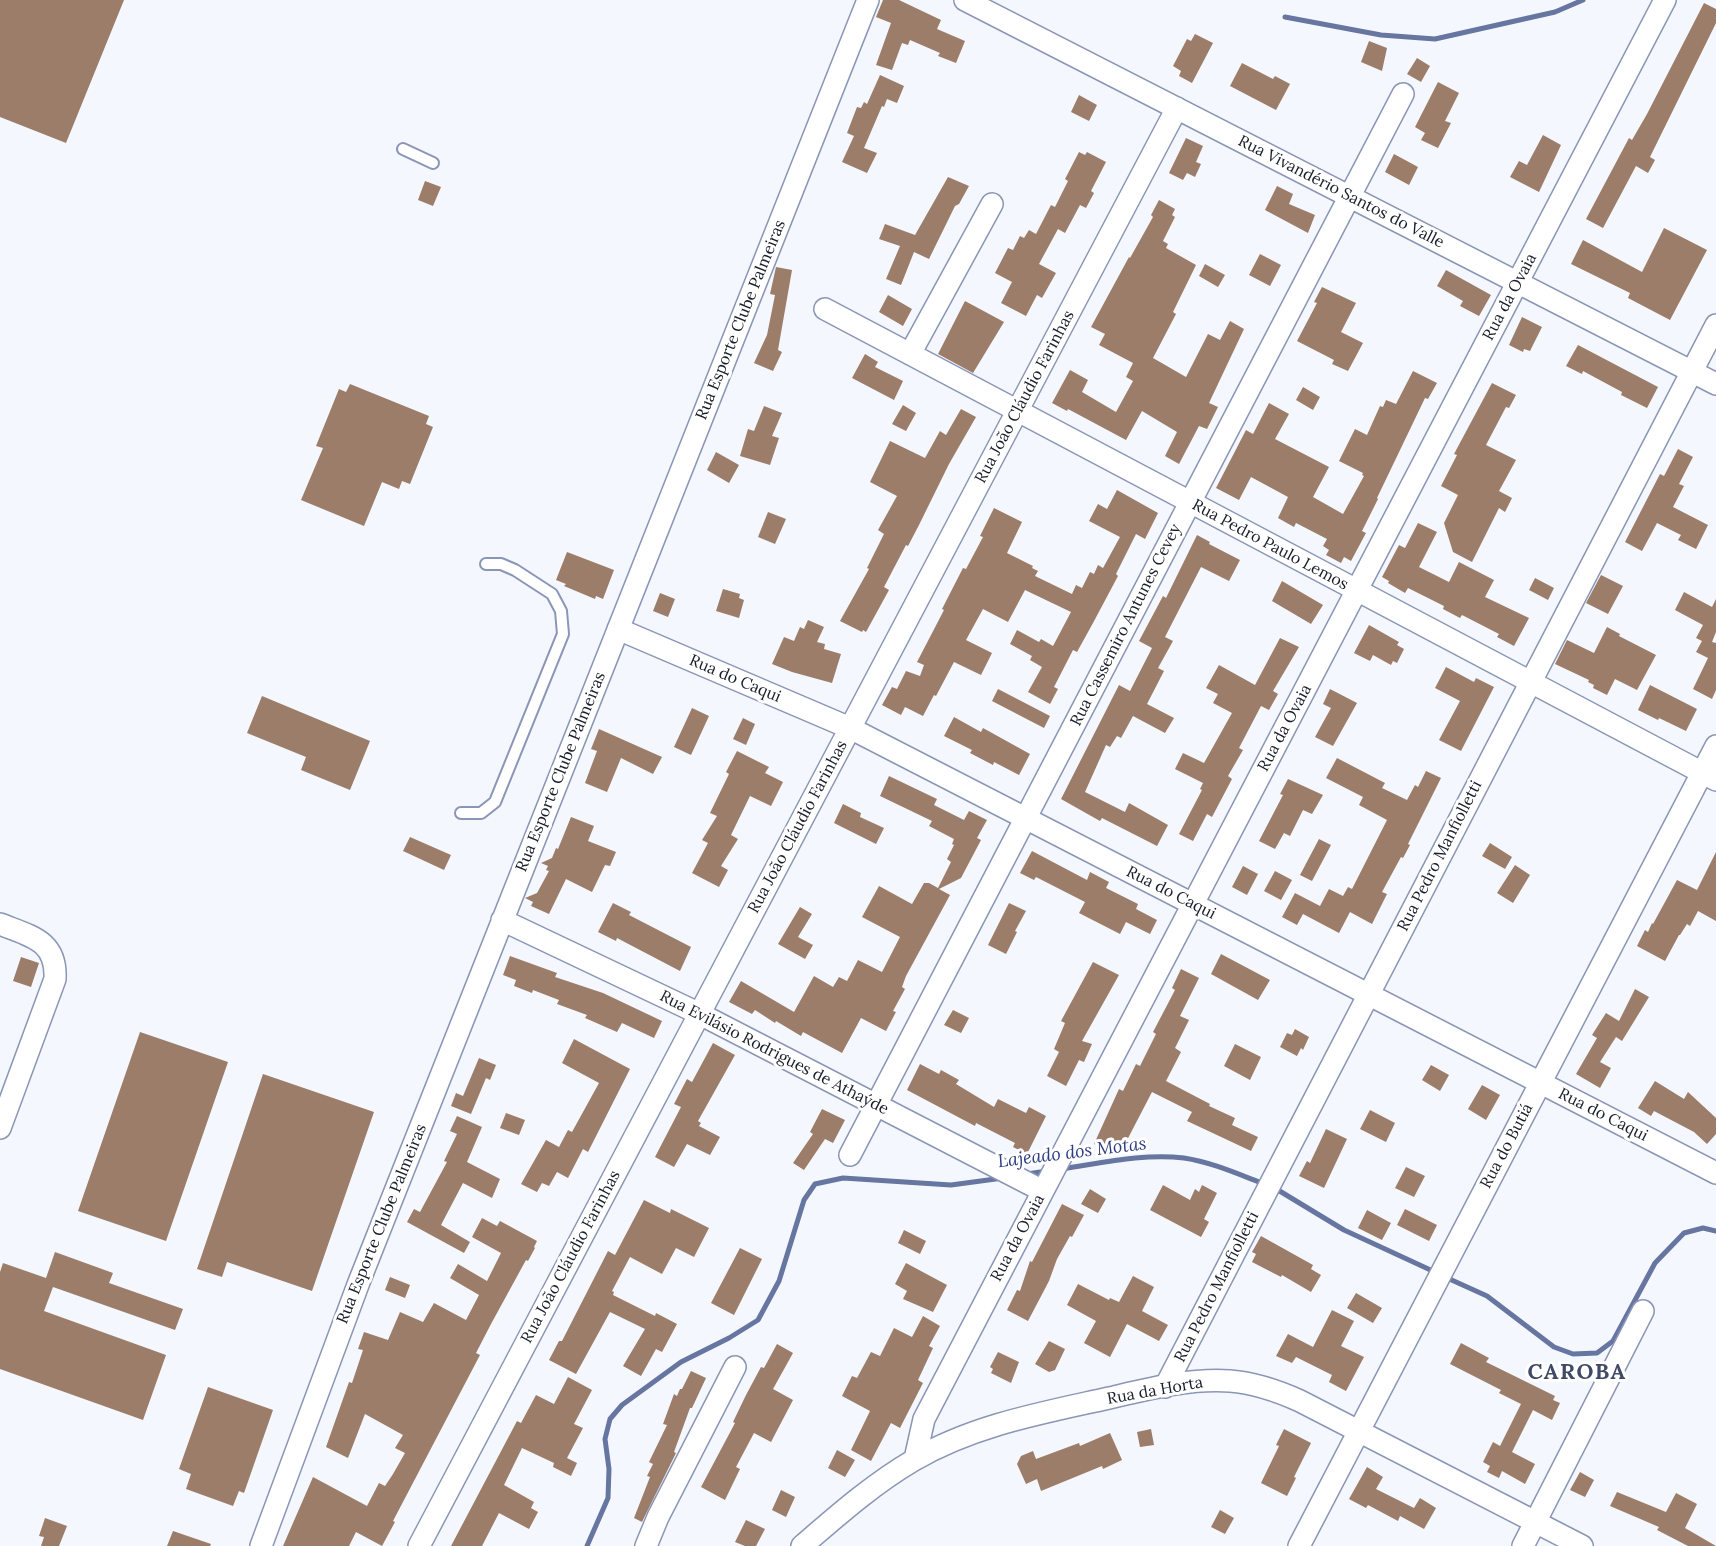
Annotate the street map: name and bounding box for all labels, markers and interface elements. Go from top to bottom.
street label: Rua Vivandério Santos do Valle [1235,132,1447,252]
street label: Rua Esporte Clube Palmeiras [692,217,790,423]
street label: Rua da Ovaia [1479,250,1541,344]
street label: Rua João Cláudio Farinhas [971,307,1079,487]
street label: Rua Pedro Paulo Lemos [1189,496,1351,594]
street label: Rua Cassemiro Antunes Cevey [1067,521,1185,729]
street label: Rua do Caqui [686,651,784,707]
street label: Rua Esporte Clube Palmeiras [512,669,610,875]
street label: Rua da Ovaia [1254,681,1316,775]
street label: Rua João Cláudio Farinhas [744,737,852,917]
street label: Rua Pedro Manfiolletti [1394,777,1486,935]
street label: Rua do Caqui [1123,862,1219,924]
street label: Rua Evilásio Rodrigues de Athaýde [656,987,892,1119]
street label: Rua do Caqui [1555,1084,1651,1146]
street label: Rua do Butiá [1477,1100,1537,1192]
street label: Rua Esporte Clube Palmeiras [333,1121,431,1327]
water label: Lajeado dos Motas [996,1133,1148,1173]
street label: Rua João Cláudio Farinhas [517,1167,625,1347]
street label: Rua da Ovaia [987,1191,1049,1285]
street label: Rua Pedro Manfiolletti [1171,1208,1263,1366]
district label: CAROBA [1527,1360,1627,1386]
street label: Rua da Horta [1106,1373,1204,1409]

